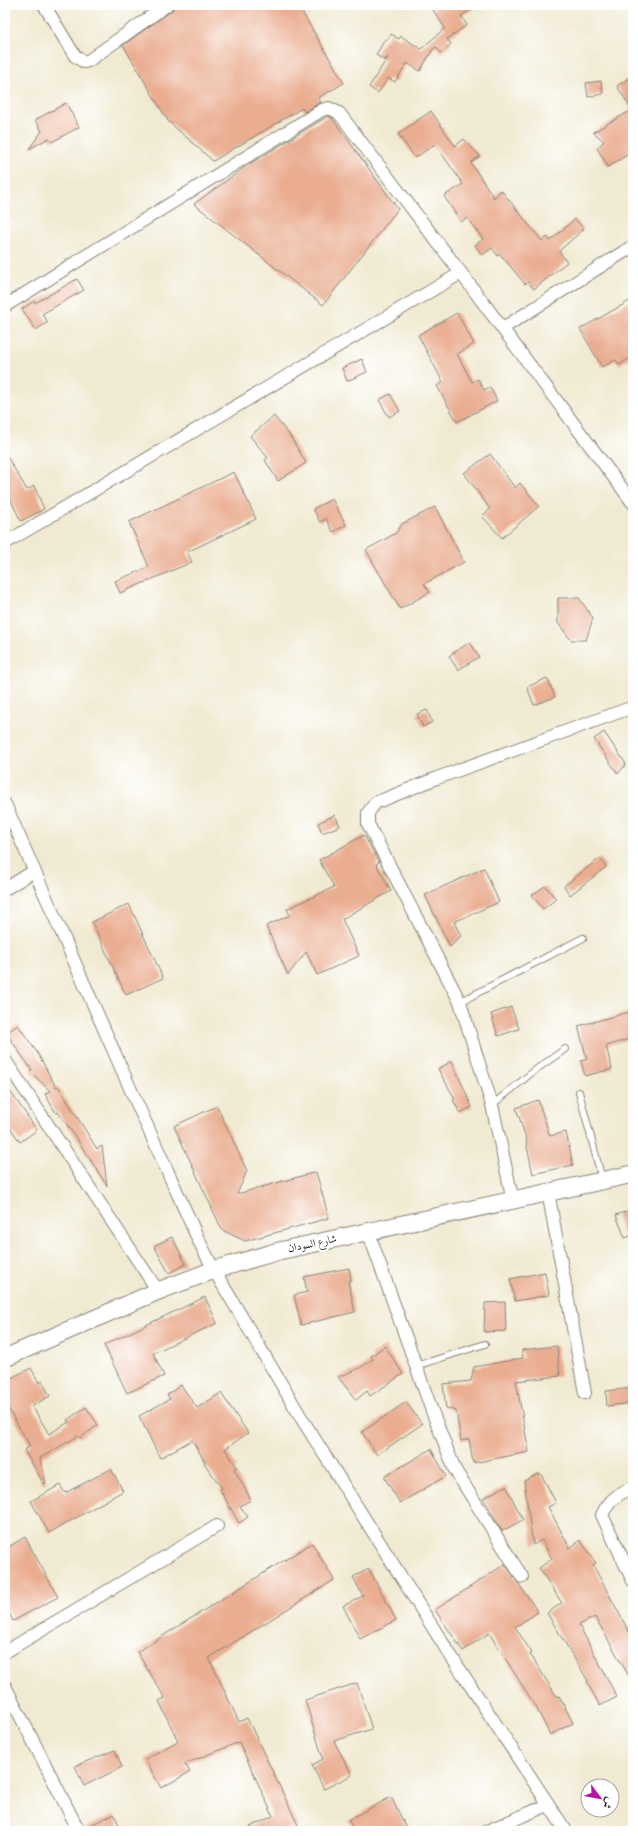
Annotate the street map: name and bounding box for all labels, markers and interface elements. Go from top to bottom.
street label: شارع السودان [287,1232,338,1258]
north arrow [580,1778,620,1818]
text: ش [600,1795,616,1811]

